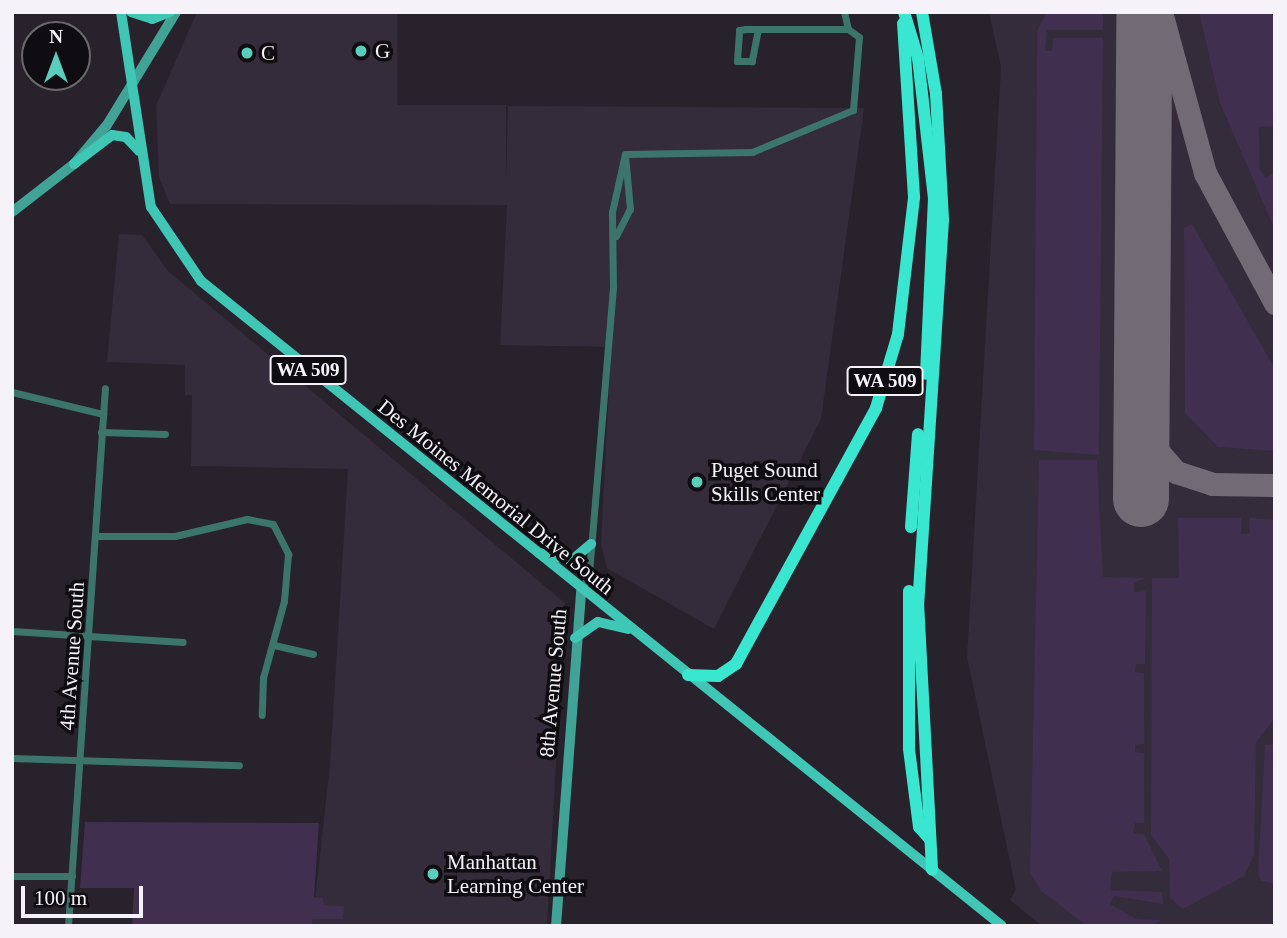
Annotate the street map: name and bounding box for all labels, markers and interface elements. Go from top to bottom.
north arrow [21,21,91,91]
text: N [49,26,63,47]
place label: G [375,38,390,64]
place label: C [261,40,275,66]
marker: G [353,43,369,59]
marker: C [239,45,255,61]
road number: WA 509 [268,354,348,386]
road number: WA 509 [845,366,925,396]
street label: Des Moines Memorial Drive South [373,394,619,600]
place label: Puget Sound Skills Center [711,457,820,507]
marker: Puget Sound Skills Center [689,474,705,490]
street label: 4th Avenue South [54,580,90,732]
street label: 8th Avenue South [534,607,572,759]
place label: Manhattan Learning Center [447,849,584,899]
marker: Manhattan Learning Center [425,866,441,882]
scale bar [24,872,147,916]
text: 100 m [34,886,87,910]

